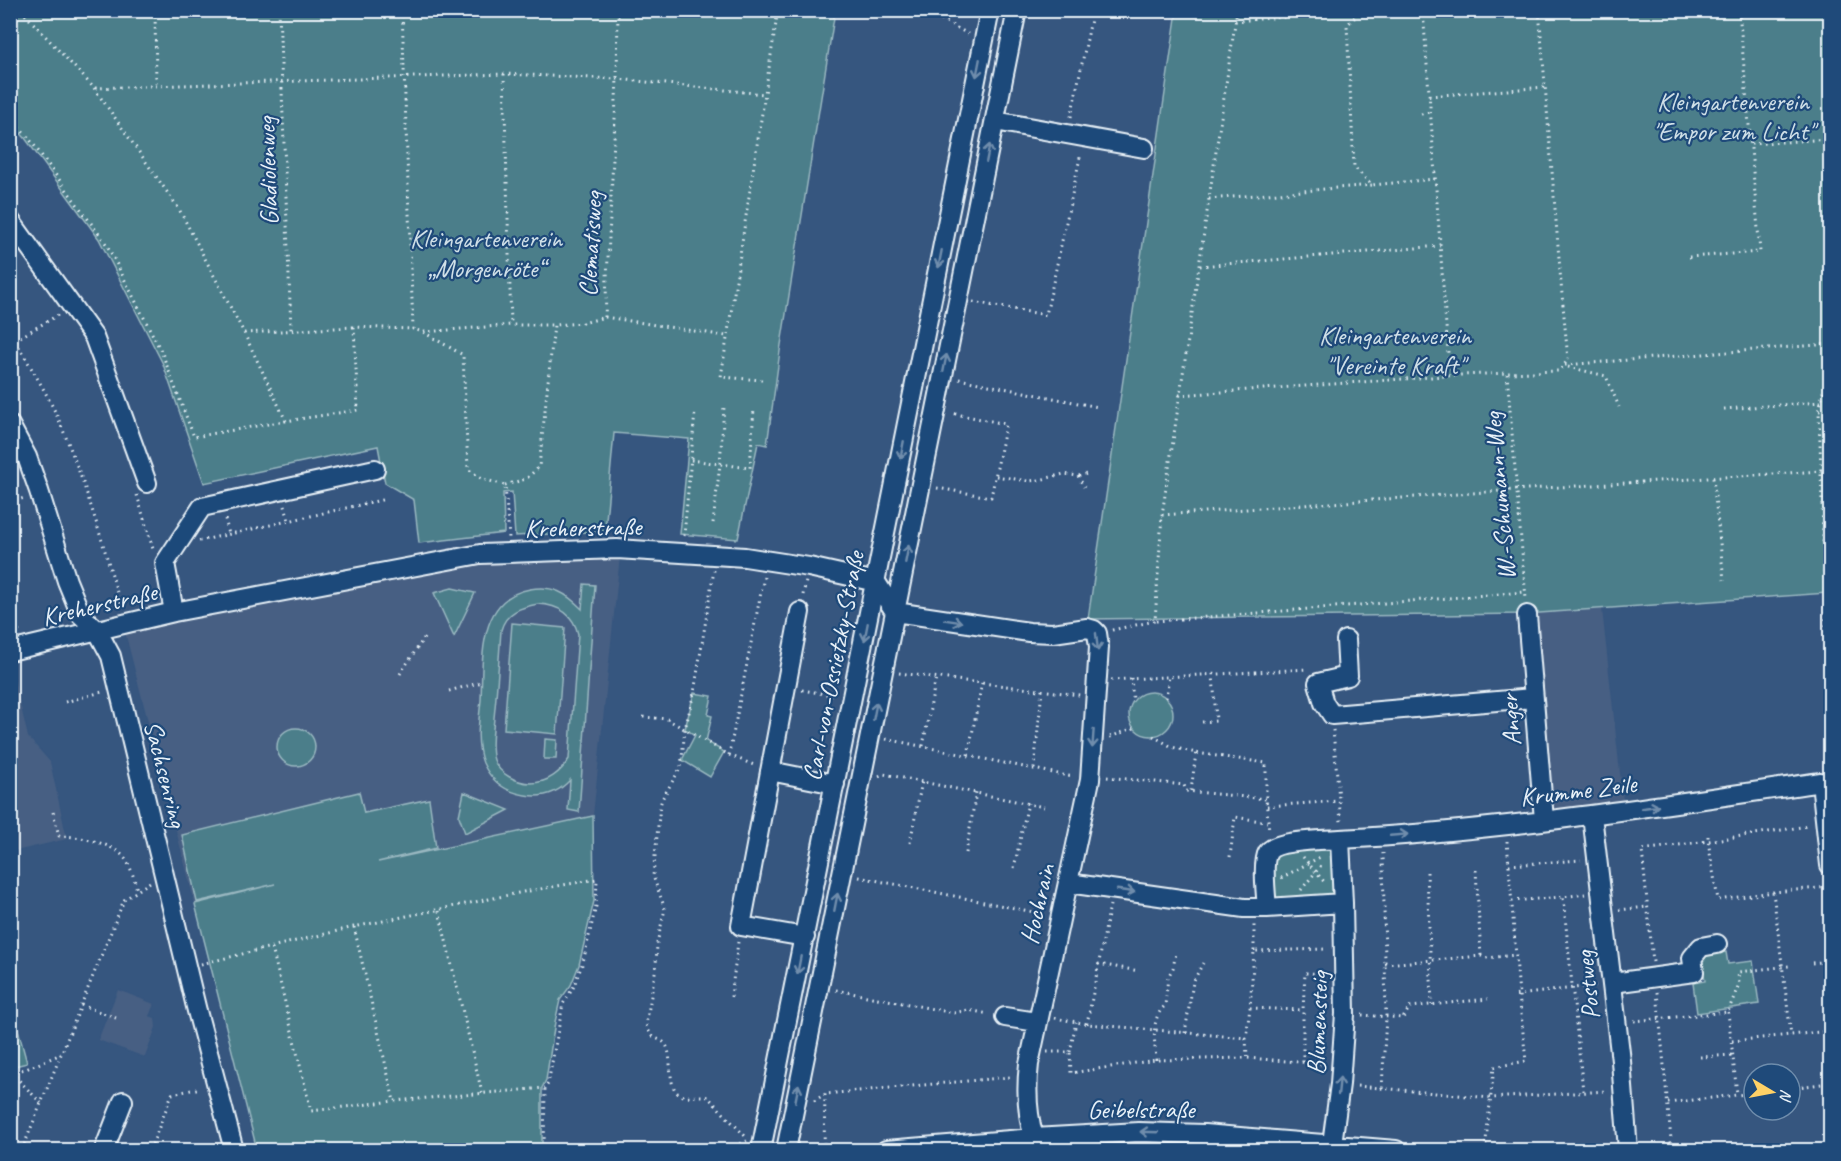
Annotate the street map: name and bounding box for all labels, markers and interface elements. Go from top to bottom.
one-way arrow [972,58,983,77]
park label: Kleingartenverein "Empor zum Licht" [1652,85,1819,148]
street label: Gladiolenweg [249,114,286,226]
one-way arrow [983,143,994,163]
street label: Clematisweg [571,189,610,297]
park label: Kleingartenverein „Morgenröte“ [410,222,563,285]
one-way arrow [934,249,945,268]
park label: Kleingartenverein "Vereinte Kraft" [1319,319,1472,382]
one-way arrow [940,354,951,374]
street label: W.-Schumann-Weg [1476,409,1523,581]
one-way arrow [896,440,907,460]
street label: Kreherstraße [524,510,644,545]
one-way arrow [902,545,913,565]
street label: Carl-von-Ossietzky-Straße [795,546,872,784]
street label: Kreherstraße [39,575,162,634]
one-way arrow [943,616,962,627]
one-way arrow [860,622,871,641]
one-way arrow [1092,632,1103,652]
street label: Anger [1492,690,1529,747]
one-way arrow [870,702,881,721]
street label: Sachsenring [136,717,195,833]
one-way arrow [1088,728,1099,748]
street label: Krumme Zeile [1518,767,1640,814]
one-way arrow [1640,801,1659,812]
one-way arrow [1388,829,1408,840]
street label: Hochrain [1012,860,1063,947]
one-way arrow [1115,886,1135,897]
one-way arrow [831,893,842,912]
street label: Postweg [1567,947,1608,1021]
one-way arrow [793,954,804,974]
street label: Blumensteig [1299,969,1336,1075]
north arrow [1742,1062,1802,1122]
one-way arrow [1334,1077,1345,1097]
one-way arrow [792,1084,804,1103]
text: N [1775,1088,1796,1104]
street label: Geibelstraße [1087,1093,1197,1126]
one-way arrow [1139,1126,1159,1138]

